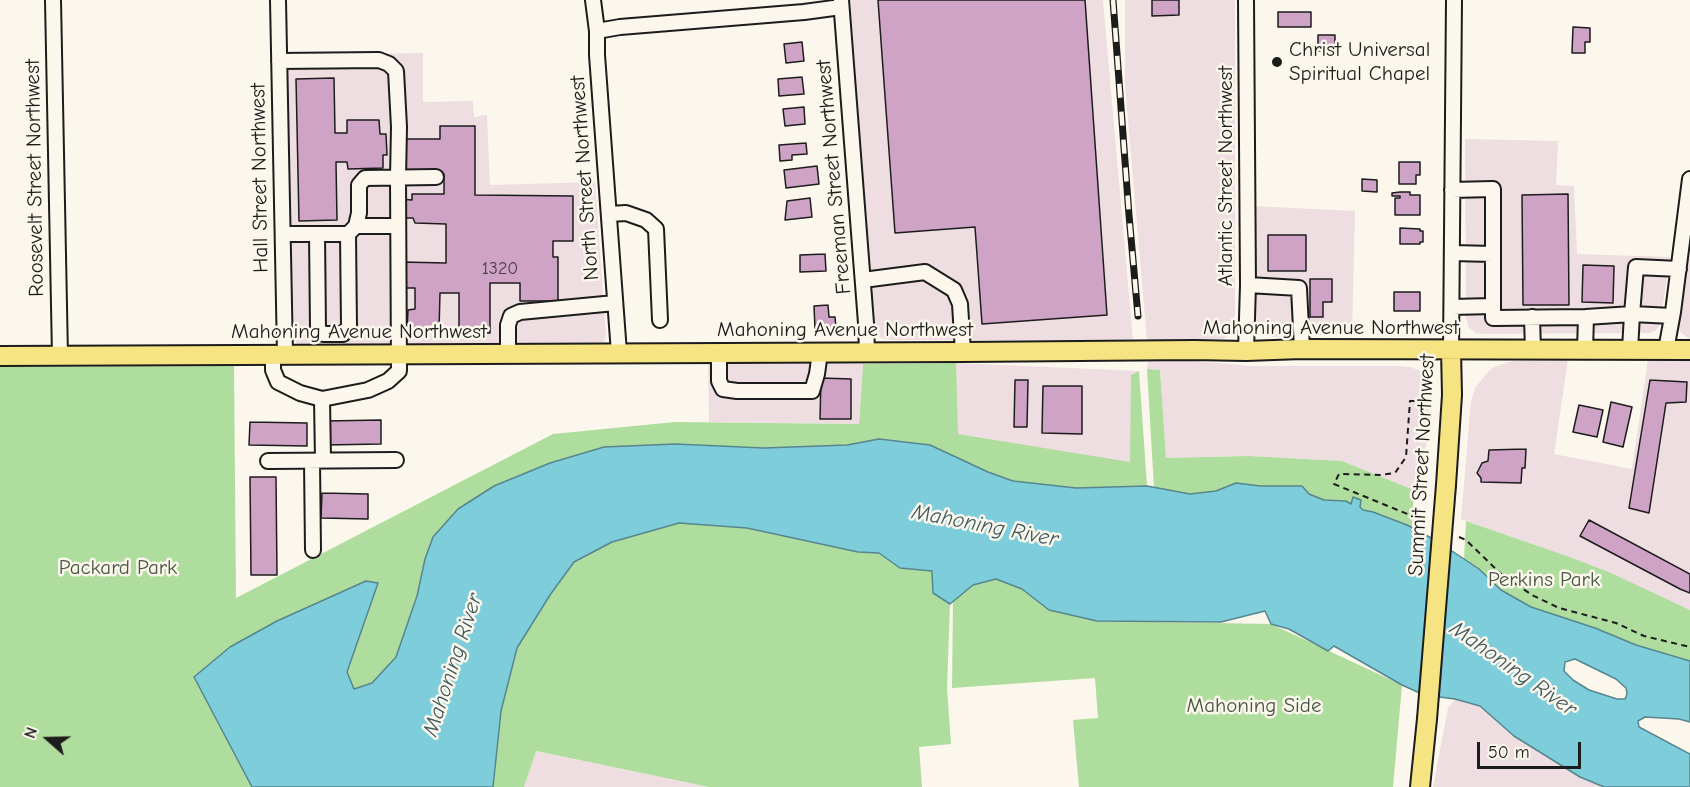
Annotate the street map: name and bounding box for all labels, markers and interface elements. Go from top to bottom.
place label: Christ Universal Spiritual Chapel [1289,37,1430,87]
marker: Christ Universal Spiritual Chapel [1270,55,1284,69]
street label: Roosevelt Street Northwest [20,59,50,297]
street label: Freeman Street Northwest [811,59,857,295]
street label: Atlantic Street Northwest [1213,66,1239,286]
street label: North Street Northwest [565,75,605,281]
street label: Hall Street Northwest [246,83,274,273]
house number: 1320 [482,258,518,280]
street label: Mahoning Avenue Northwest [1203,315,1459,341]
street label: Mahoning Avenue Northwest [717,317,973,343]
street label: Mahoning Avenue Northwest [231,319,487,345]
street label: Summit Street Northwest [1404,353,1440,577]
water label: Mahoning River [910,499,1060,553]
park label: Packard Park [59,555,177,581]
park label: Perkins Park [1488,567,1600,593]
water label: Mahoning River [417,590,489,740]
water label: Mahoning River [1445,616,1581,722]
park label: Mahoning Side [1187,693,1321,719]
north arrow [18,709,78,769]
text: N [21,725,41,741]
scale bar [1480,730,1584,768]
text: 50 m [1488,742,1530,763]

